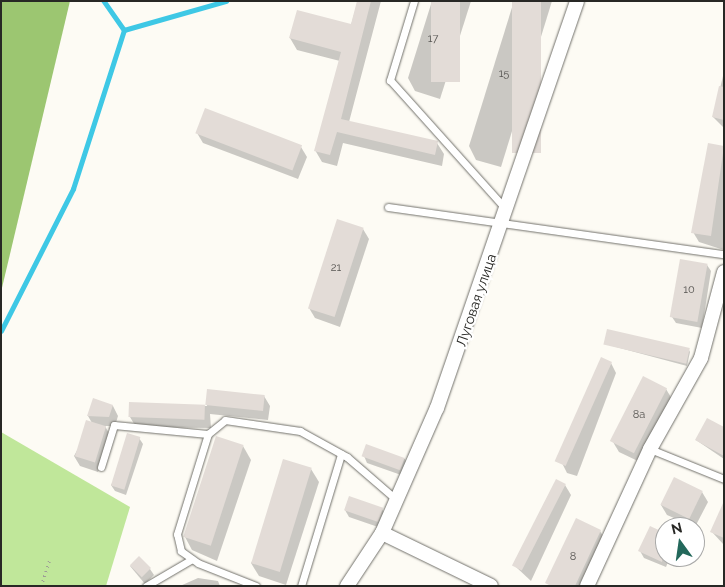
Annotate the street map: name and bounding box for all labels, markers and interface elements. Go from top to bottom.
house number: 17 [428,32,438,46]
house number: 15 [499,67,509,81]
street label: Луговая улица [452,251,500,349]
house number: 21 [331,261,341,275]
house number: 10 [683,283,695,297]
house number: 8а [633,408,645,422]
north arrow [655,517,705,567]
text: N [669,519,684,537]
house number: 8 [570,550,576,564]

